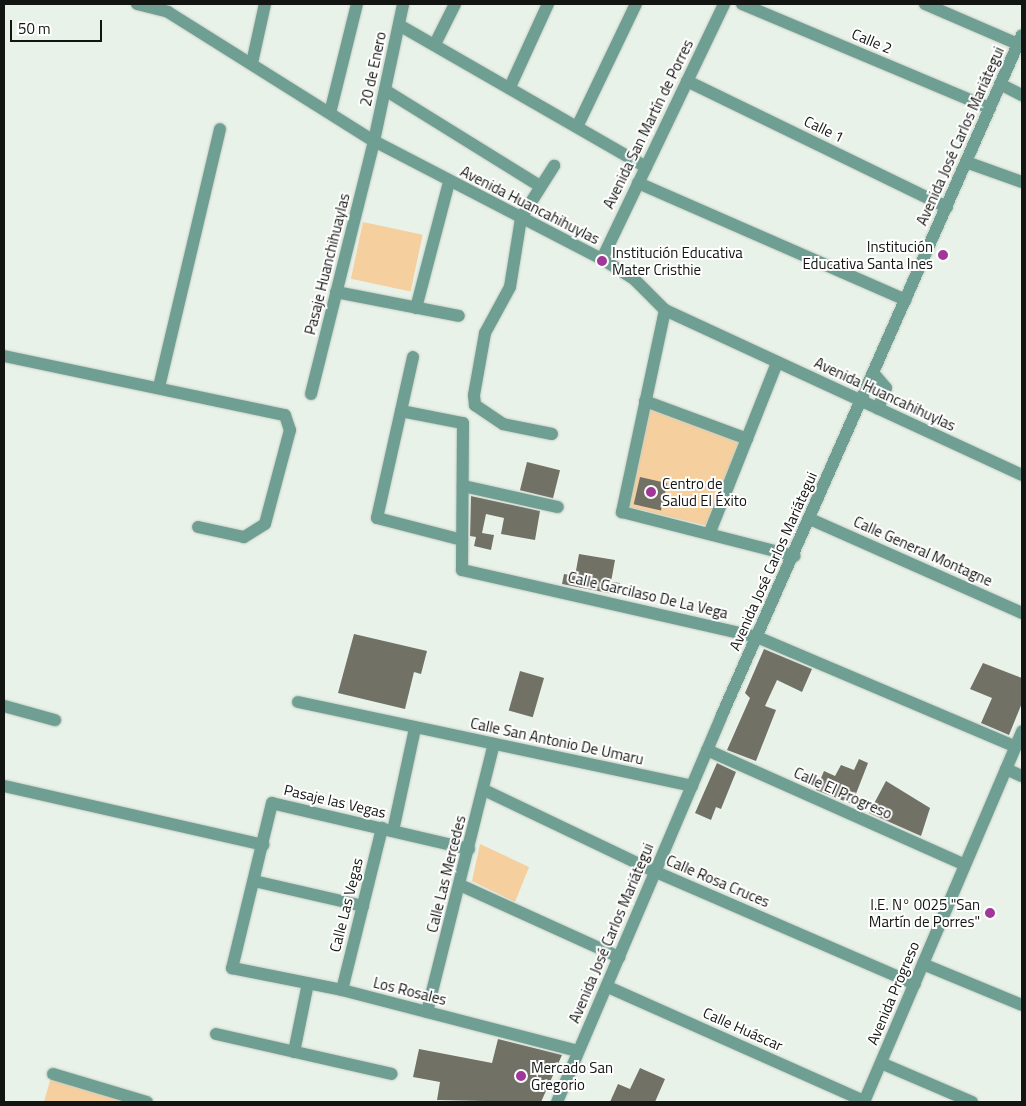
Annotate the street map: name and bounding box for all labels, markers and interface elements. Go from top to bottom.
scale bar [12,10,105,42]
text: 50 m [18,17,51,40]
street label: Calle 2 [849,25,895,57]
street label: 20 de Enero [356,30,390,108]
street label: Avenida San Martín de Porres [599,36,697,212]
street label: Avenida José Carlos Mariátegui [912,44,1008,228]
street label: Calle 1 [801,112,847,146]
street label: Avenida Huancahihuylas [457,162,603,248]
street label: Pasaje Huanchihuaylas [301,191,353,337]
place label: Institución Educativa Santa Ines [802,237,933,272]
place label: Institución Educativa Mater Cristhie [612,243,743,278]
marker: Institución Educativa Santa Ines [937,249,949,261]
marker: Institución Educativa Mater Cristhie [596,255,608,267]
street label: Avenida Huancahihuylas [812,353,958,435]
street label: Avenida José Carlos Mariátegui [725,469,821,653]
place label: Centro de Salud El Éxito [662,474,747,509]
marker: Centro de Salud El Éxito [644,485,658,499]
street label: Calle General Montagne [851,512,995,590]
street label: Calle Garcilaso De La Vega [566,568,730,622]
street label: Calle San Antonio De Umaru [469,714,645,768]
street label: Calle El Progreso [791,763,895,823]
street label: Pasaje las Vegas [282,781,388,821]
street label: Calle Las Mercedes [423,814,469,934]
street label: Avenida José Carlos Mariátegui [565,840,657,1026]
street label: Calle Rosa Cruces [664,851,772,911]
street label: Calle Las Vegas [326,856,366,954]
place label: I.E. N° 0025 "San Martín de Porres" [869,895,980,930]
marker: I.E. N° 0025 "San Martín de Porres" [984,907,996,919]
street label: Avenida Progreso [863,939,923,1047]
street label: Los Rosales [372,973,448,1009]
street label: Calle Huáscar [700,1003,786,1055]
place label: Mercado San Gregorio [531,1058,613,1093]
marker: Mercado San Gregorio [515,1070,527,1082]

